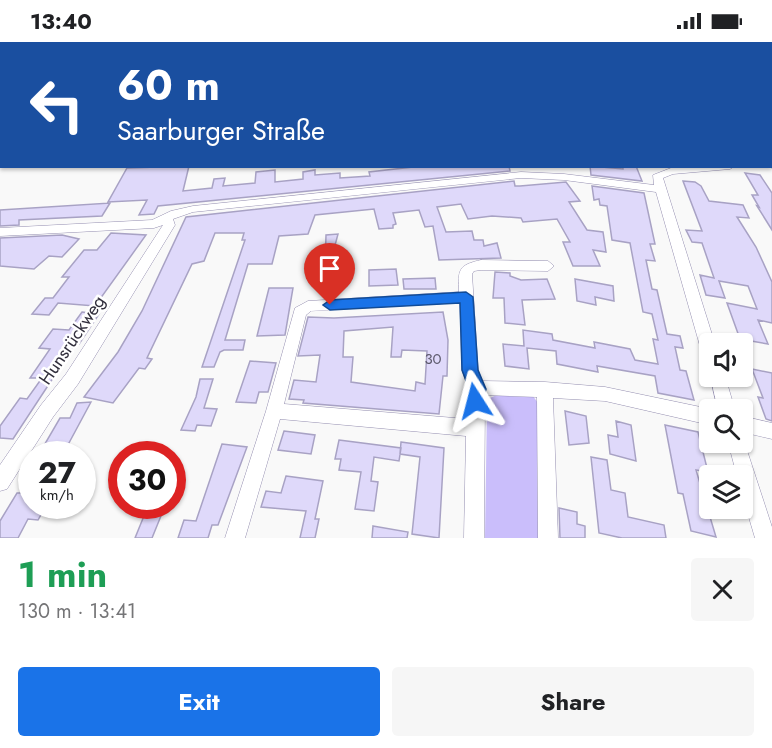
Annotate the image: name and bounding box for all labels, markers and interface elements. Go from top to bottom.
text: 13:40 [30,5,92,37]
text: 60 m [117,55,220,116]
icon: left [18,66,96,144]
text: Saarburger Straße [117,111,325,150]
pin [304,243,355,305]
icon: arrive [313,252,346,285]
street label: Hunsrückweg [32,290,112,390]
map controls [699,333,753,519]
button: sound [699,333,753,387]
house number: 30 [424,348,442,370]
position arrow [443,369,507,433]
button: search [699,399,753,453]
speed limit sign: 30 [108,441,186,519]
text: 27 [38,451,76,494]
button: layers [699,465,753,519]
text: km/h [40,484,74,506]
text: 1 min [18,548,107,600]
button: close [691,558,754,621]
text: 130 m · 13:41 [18,597,136,626]
button: Exit [18,667,380,736]
button: Share [392,667,754,736]

